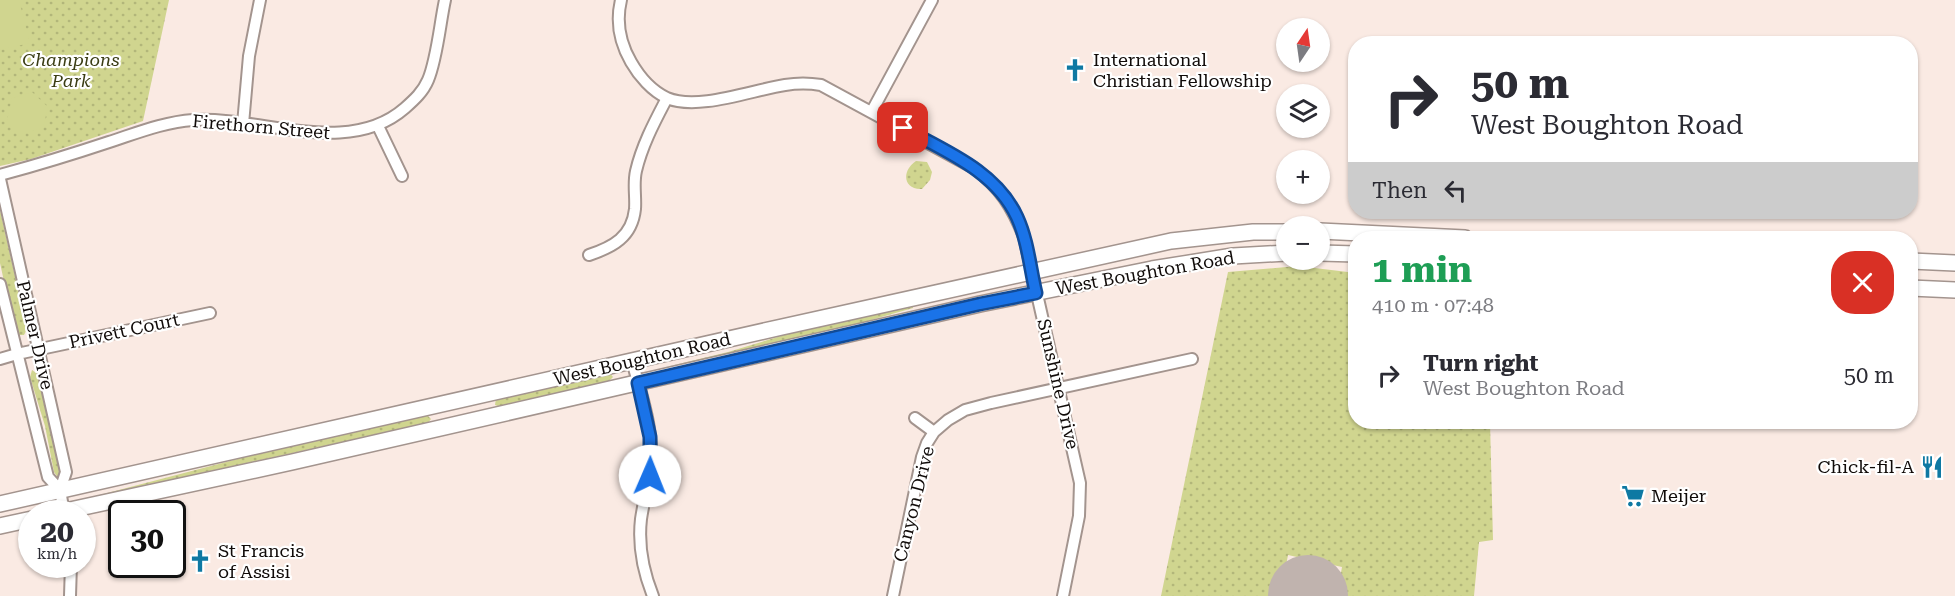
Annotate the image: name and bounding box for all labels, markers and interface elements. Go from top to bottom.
north arrow [1276,18,1330,72]
map controls [1276,18,1330,270]
park label: Champions Park [22,49,120,91]
place label: International Christian Fellowship [1093,49,1272,91]
church icon: International Christian Fellowship [1062,57,1088,83]
text: 50 m [1471,59,1569,108]
icon: right [1372,60,1450,138]
button: layers [1276,84,1330,138]
pin [877,102,928,153]
text: West Boughton Road [1471,109,1743,141]
street label: Firethorn Street [191,110,331,143]
icon: arrive [886,111,919,144]
button: + [1276,150,1330,204]
icon: left [1439,174,1472,207]
text: Then [1372,178,1427,203]
button: − [1276,216,1330,270]
street label: West Boughton Road [1054,246,1237,299]
text: 1 min [1372,249,1472,291]
button: close [1831,251,1894,314]
street label: Palmer Drive [13,278,58,392]
text: 410 m · 07:48 [1372,293,1494,317]
street label: Privett Court [67,308,181,352]
street label: Sunshine Drive [1033,317,1084,451]
street label: West Boughton Road [551,328,733,389]
text: Turn right [1423,351,1538,376]
icon: right [1372,359,1405,392]
text: 50 m [1844,363,1894,388]
text: West Boughton Road [1423,376,1625,400]
position arrow [618,444,682,508]
street label: Canyon Drive [889,444,938,564]
restaurant icon: Chick-fil-A [1919,454,1945,480]
place label: Chick-fil-A [1818,456,1914,477]
supermarket icon: Meijer [1620,483,1646,509]
place label: Meijer [1651,485,1706,506]
speed limit sign: 30 [108,500,186,578]
text: 20 [40,514,74,549]
place label: St Francis of Assisi [218,540,304,582]
text: km/h [37,545,77,563]
church icon: St Francis of Assisi [187,548,213,574]

